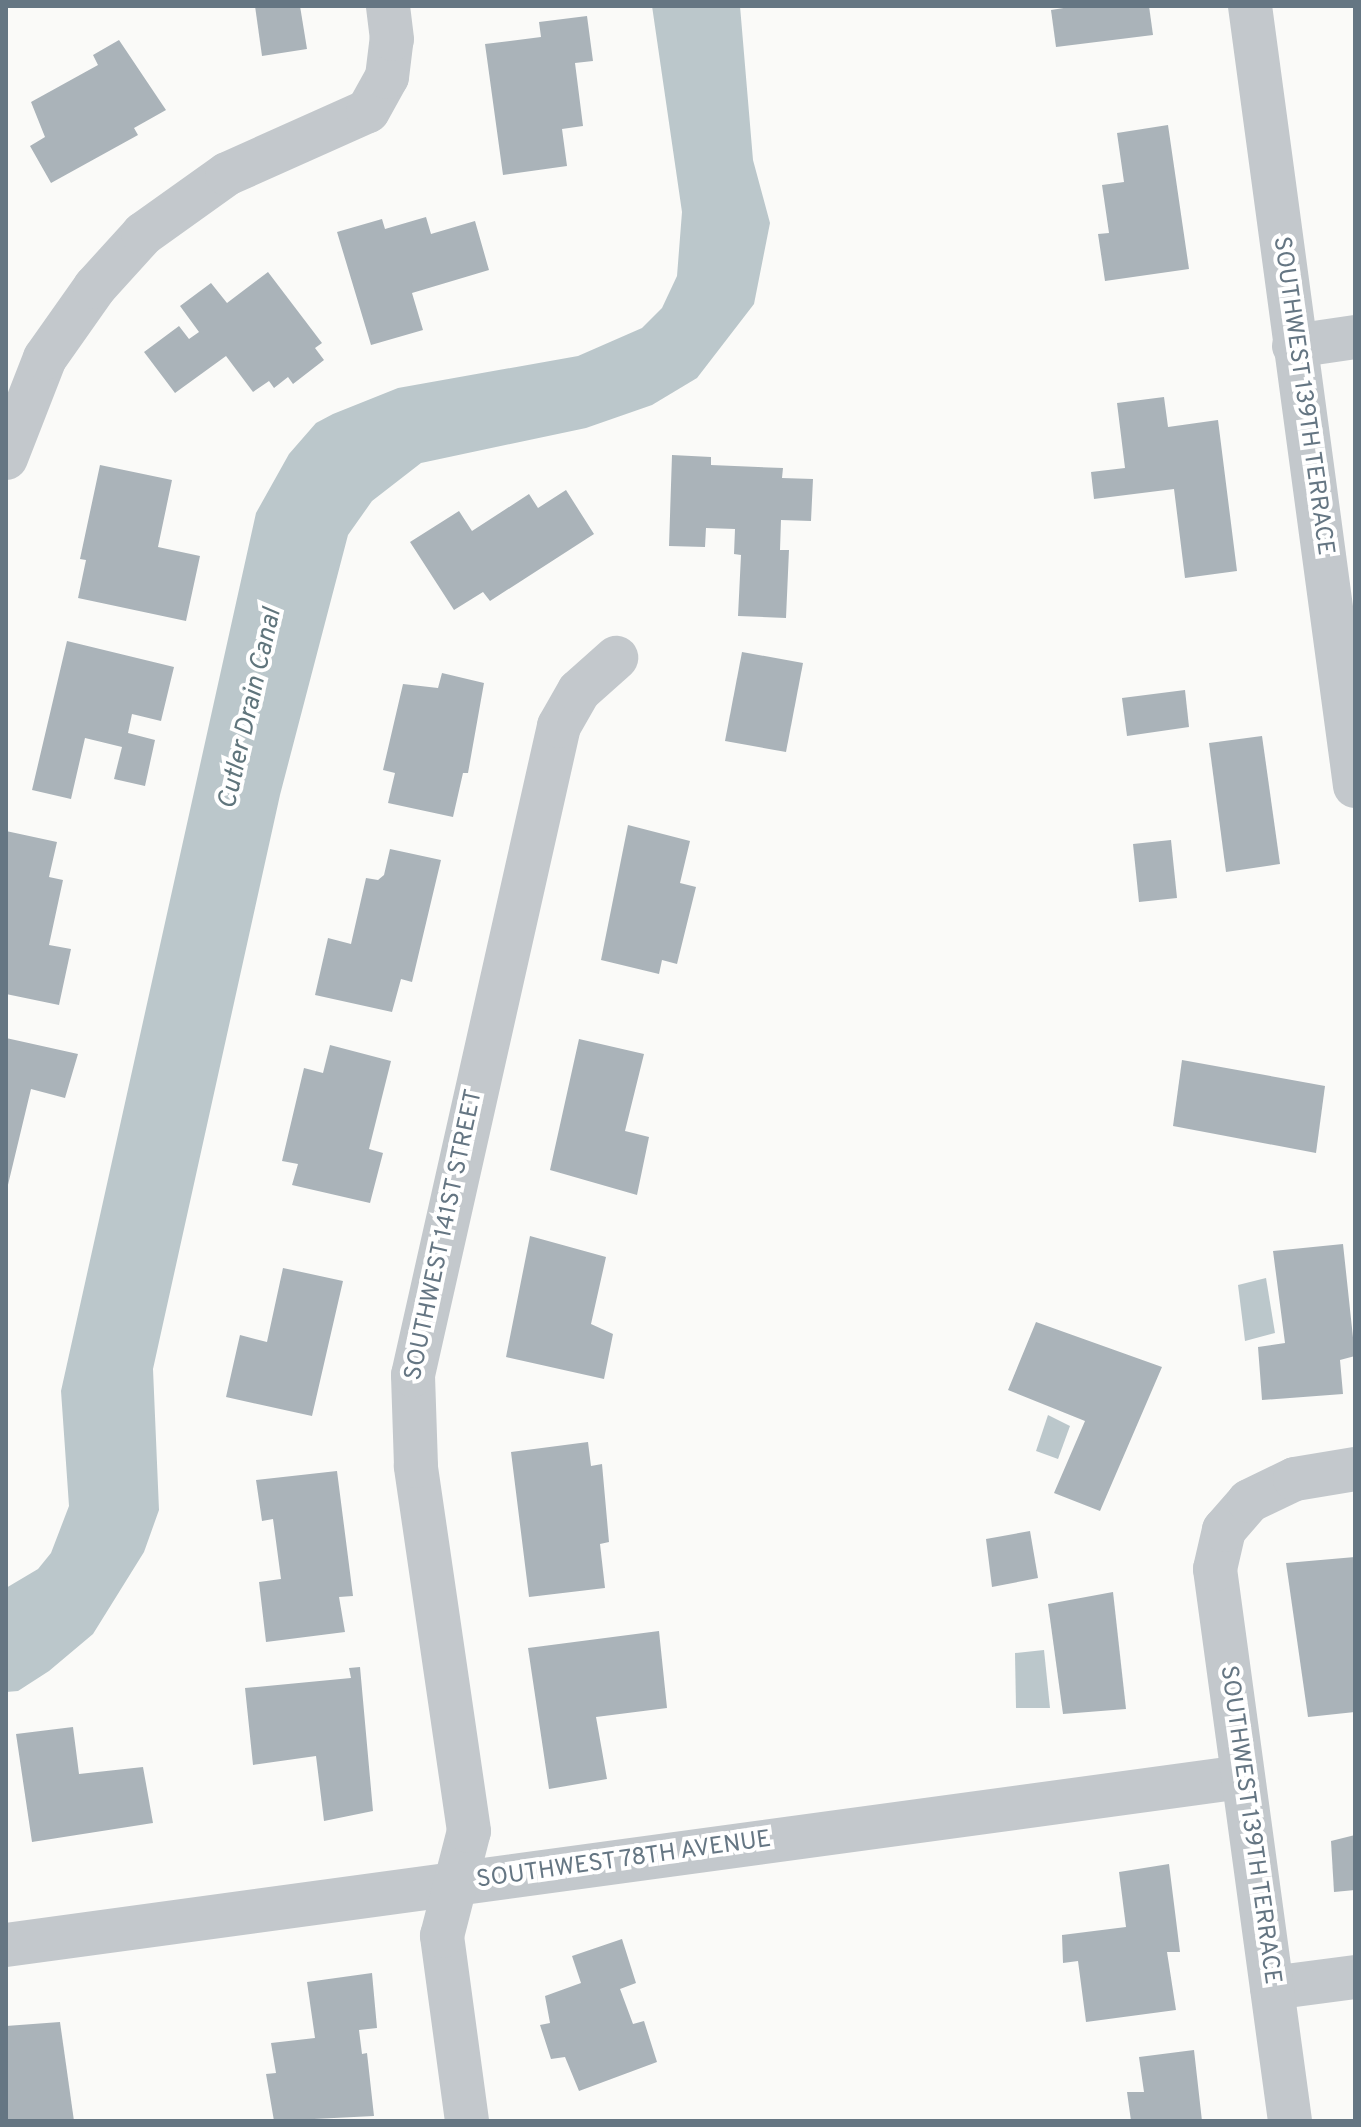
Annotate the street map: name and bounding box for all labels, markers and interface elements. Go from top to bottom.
street label: SOUTHWEST 139TH TERRACE [1265,234,1339,558]
water label: Cutler Drain Canal [213,606,289,812]
street label: SOUTHWEST 141ST STREET [400,1086,490,1384]
street label: SOUTHWEST 139TH TERRACE [1212,1663,1286,1987]
street label: SOUTHWEST 78TH AVENUE [473,1826,775,1896]

